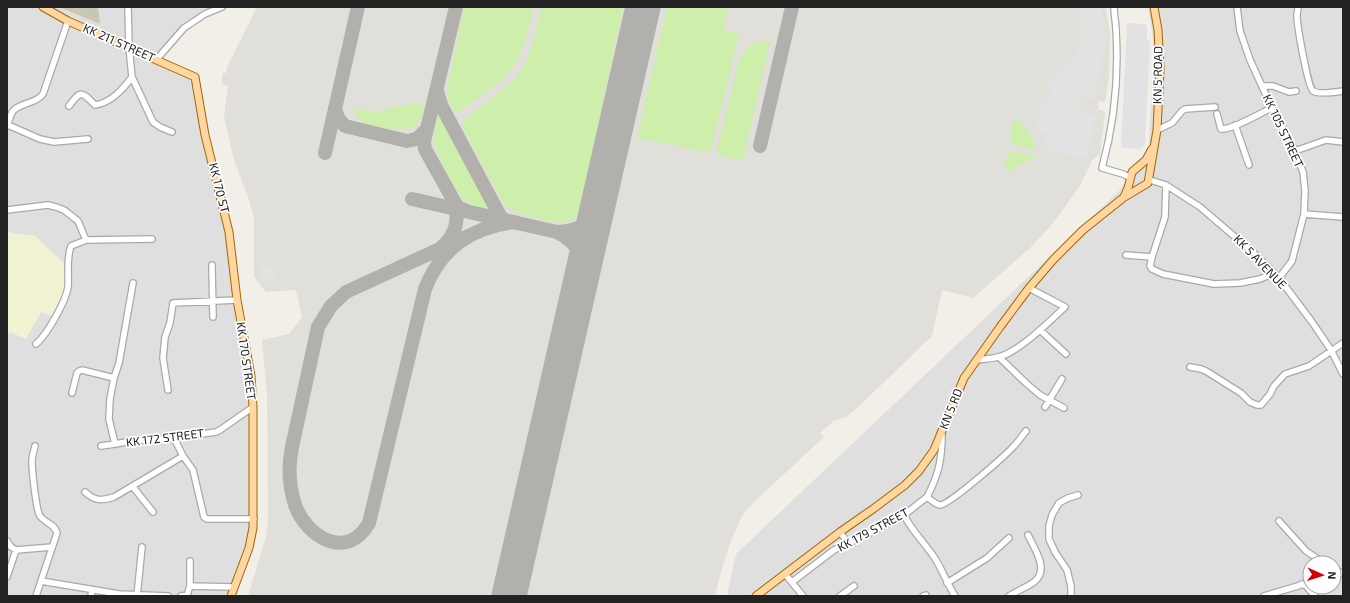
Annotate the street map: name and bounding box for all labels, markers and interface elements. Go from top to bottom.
street label: KK 211 STREET [81,20,158,64]
street label: KN 5 ROAD [1149,46,1165,104]
street label: KK 105 STREET [1261,92,1307,170]
street label: KK 170 ST [207,161,233,214]
street label: KK 5 AVENUE [1231,231,1290,291]
street label: KK 170 STREET [235,321,259,401]
street label: KN 5 RD [936,386,965,431]
street label: KK 172 STREET [125,425,205,449]
street label: KK 179 STREET [834,504,911,554]
north arrow [1302,555,1342,595]
text: N [1326,571,1339,580]

